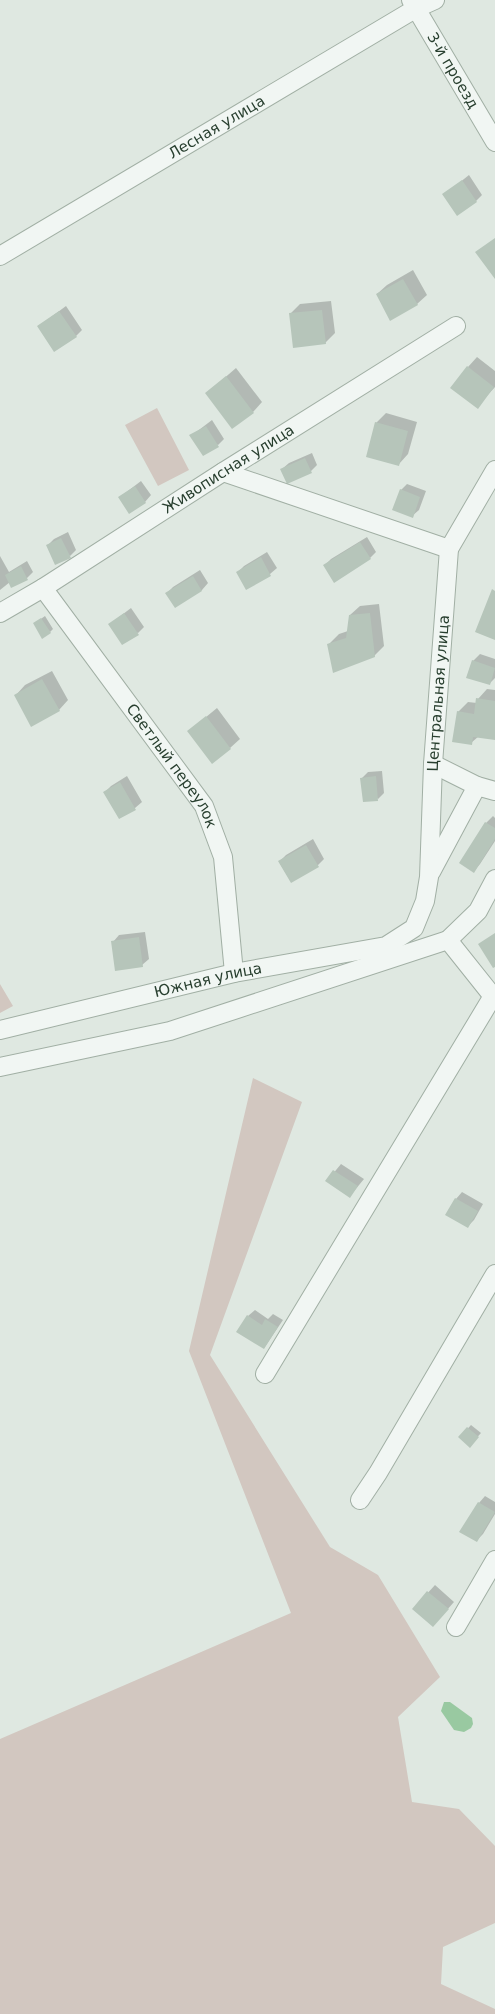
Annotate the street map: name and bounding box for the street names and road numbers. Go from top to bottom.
street label: 3-й проезд [423,29,482,112]
street label: Лесная улица [165,91,268,163]
street label: Живописная улица [159,421,297,517]
street label: Центральная улица [424,614,453,772]
street label: Светлый переулок [123,700,220,831]
street label: Южная улица [152,959,263,1001]

